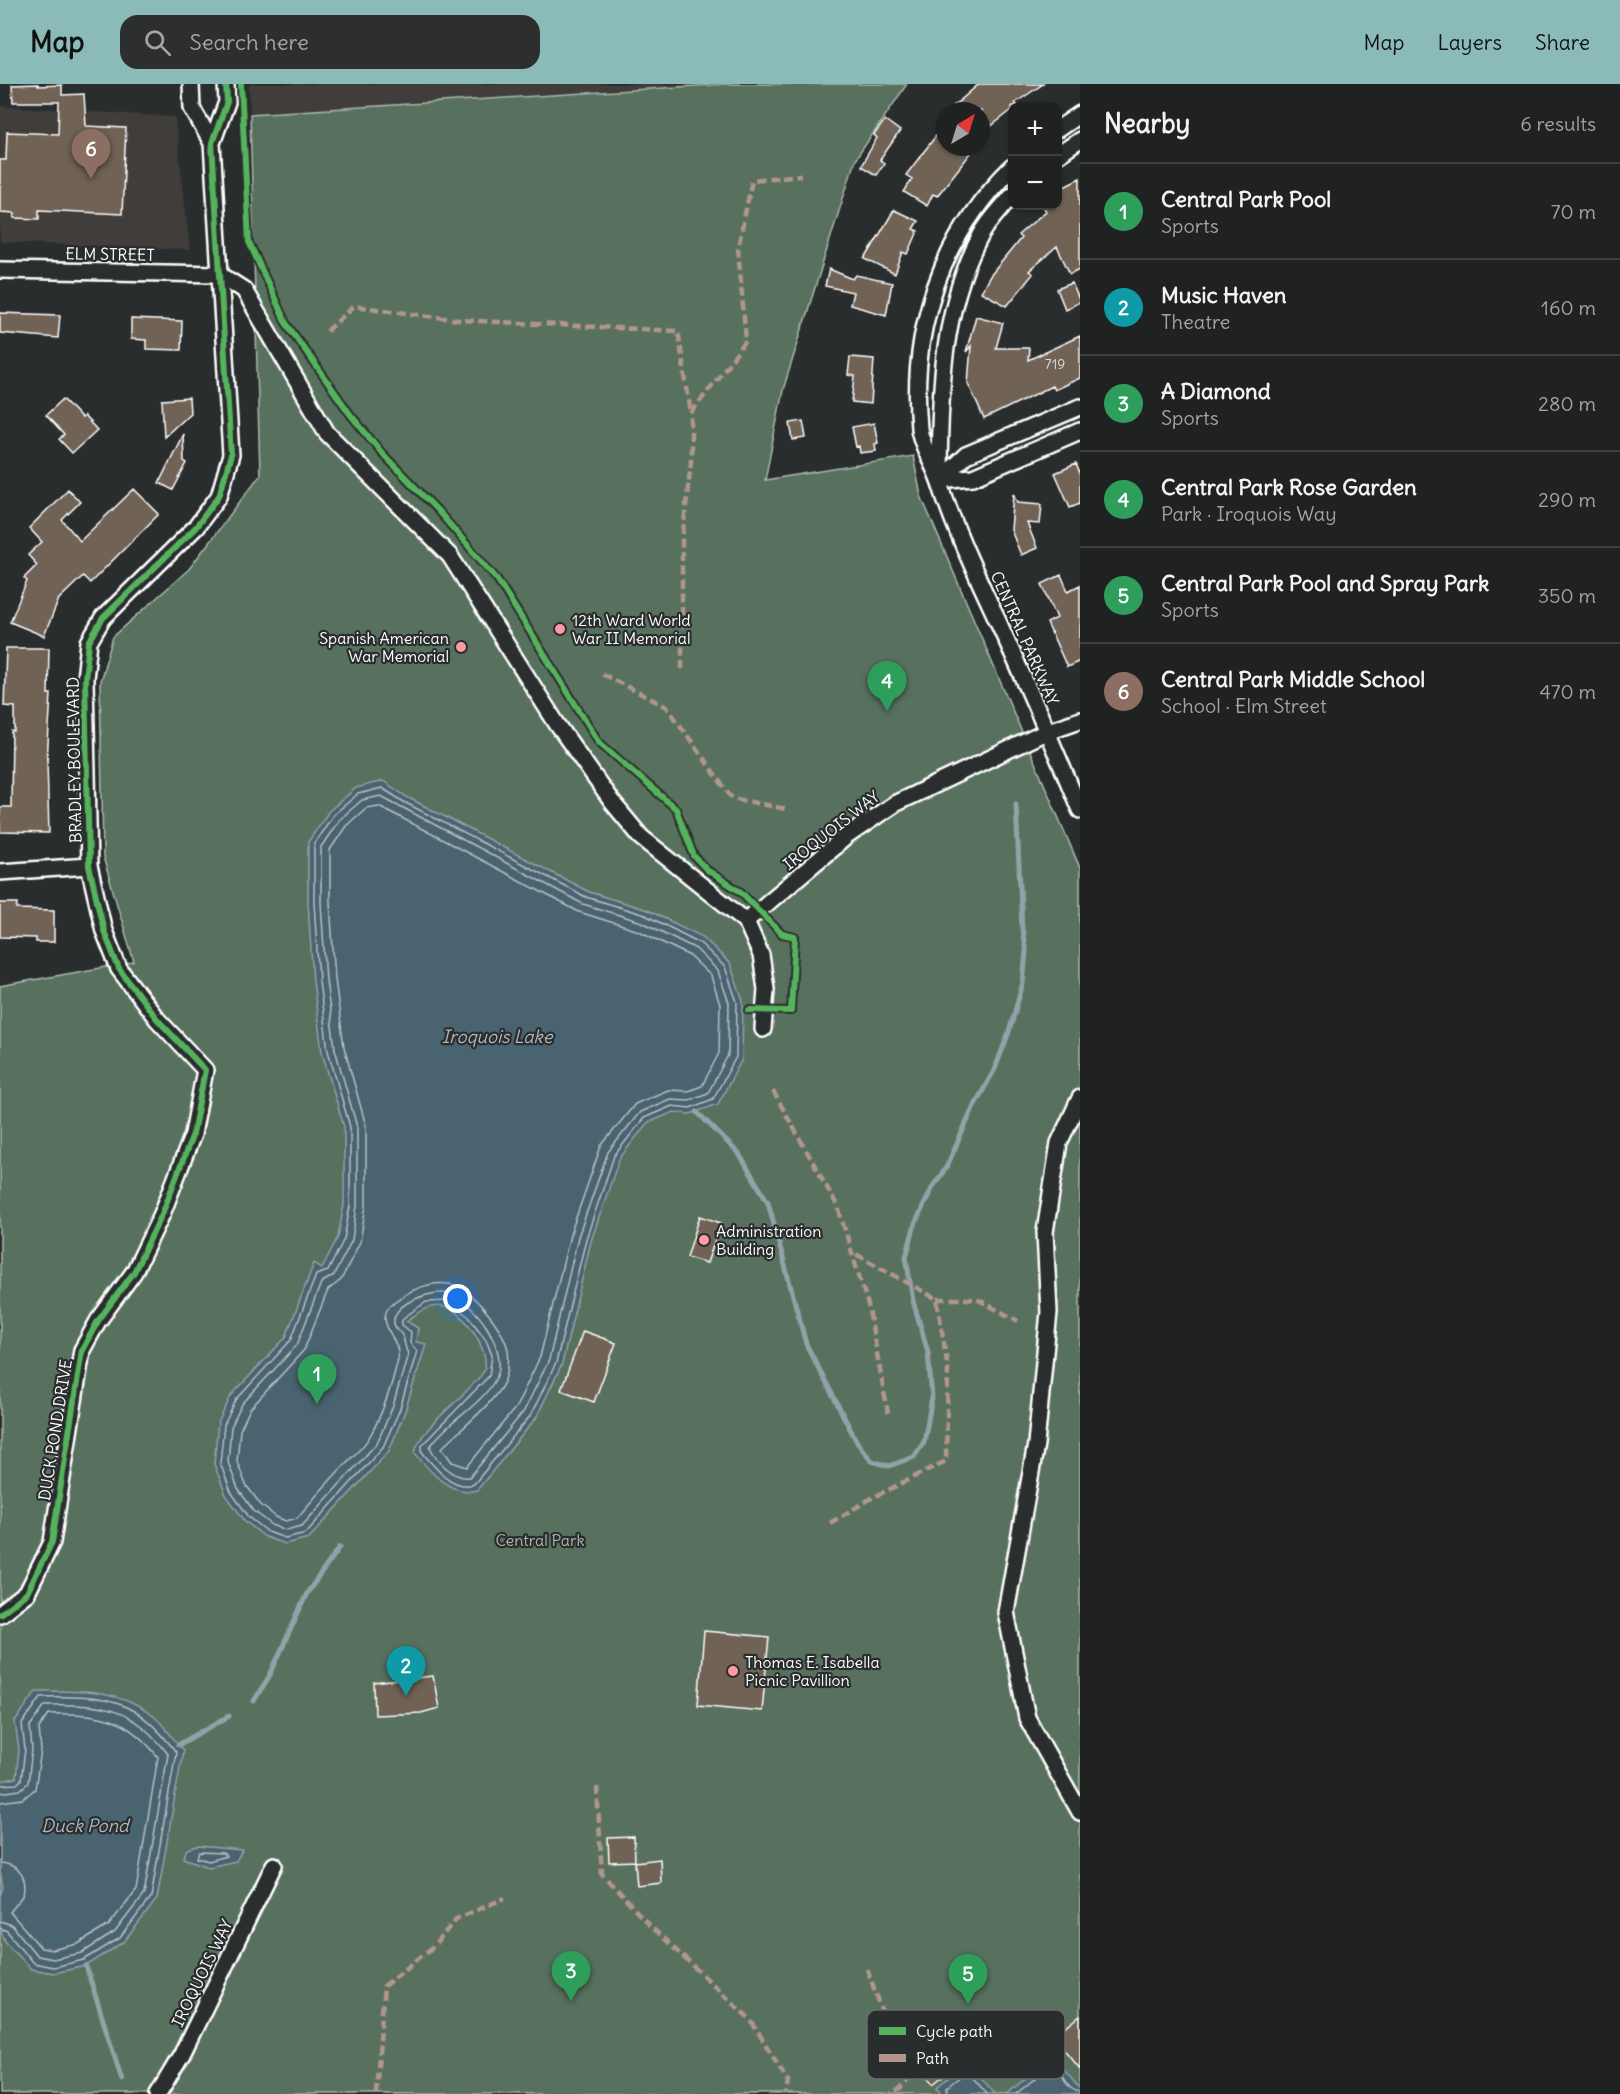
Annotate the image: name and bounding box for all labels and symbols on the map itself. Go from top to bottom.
north arrow [936,102,990,156]
pin: 6 [72,130,110,179]
street label: ELM STREET [65,243,155,265]
house number: 719 [1045,355,1065,373]
street label: CENTRAL PARKWAY [987,568,1064,708]
place label: 12th Ward World War II Memorial [572,610,691,648]
marker: 12th Ward World War II Memorial [553,622,567,636]
place label: Spanish American War Memorial [319,628,449,666]
marker: Spanish American War Memorial [454,640,468,654]
pin: 4 [868,662,906,711]
street label: BRADLEY BOULEVARD [63,677,85,843]
street label: IROQUOIS WAY [779,786,883,874]
water label: Iroquois Lake [442,1025,554,1048]
place label: Administration Building [716,1221,822,1259]
marker: Administration Building [697,1233,711,1247]
your location [443,1284,472,1313]
pin: 1 [298,1354,336,1404]
street label: DUCK POND DRIVE [34,1358,76,1502]
park label: Central Park [495,1530,585,1550]
pin: 2 [386,1646,426,1696]
place label: Thomas E. Isabella Picnic Pavillion [745,1652,880,1690]
marker: Thomas E. Isabella Picnic Pavillion [726,1664,740,1678]
water label: Duck Pond [41,1814,131,1837]
street label: IROQUOIS WAY [167,1916,237,2030]
pin: 3 [552,1952,590,2001]
pin: 5 [948,1954,988,2004]
legend [867,2010,1065,2079]
text: Cycle path [916,2021,992,2041]
text: Path [916,2048,949,2068]

